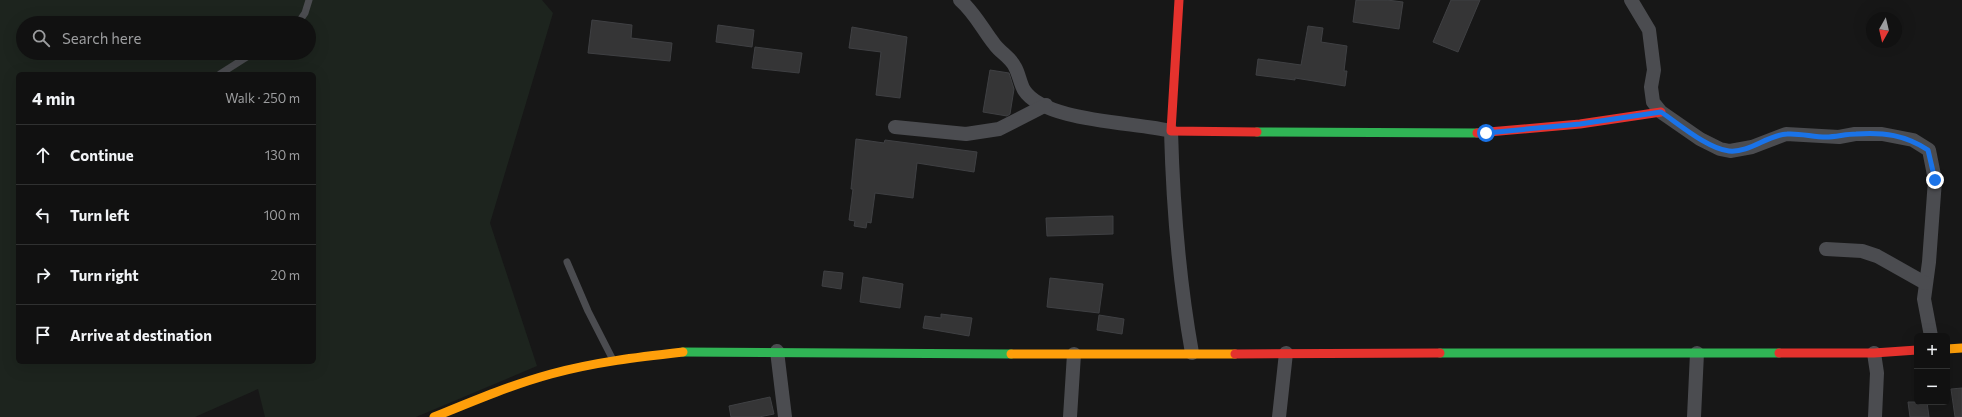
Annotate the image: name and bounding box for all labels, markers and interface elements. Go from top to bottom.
north arrow [1866,12,1902,48]
search box [16,16,316,60]
icon: search [30,27,52,49]
text: Search here [62,29,141,47]
text: 4 min [32,88,75,109]
text: Walk · 250 m [225,90,300,106]
route start [1477,124,1495,142]
icon: ahead [32,144,54,166]
text: Continue [70,146,134,164]
text: 130 m [265,147,300,163]
route end [1926,171,1944,189]
icon: left [32,204,54,226]
text: Turn left [70,206,129,224]
text: 100 m [264,207,300,223]
icon: right [32,264,54,286]
text: Turn right [70,266,139,284]
text: 20 m [271,267,300,283]
icon: arrive [32,324,54,346]
text: Arrive at destination [70,326,212,344]
map controls [1914,333,1950,405]
button: + [1914,333,1950,369]
button: − [1914,369,1950,405]

